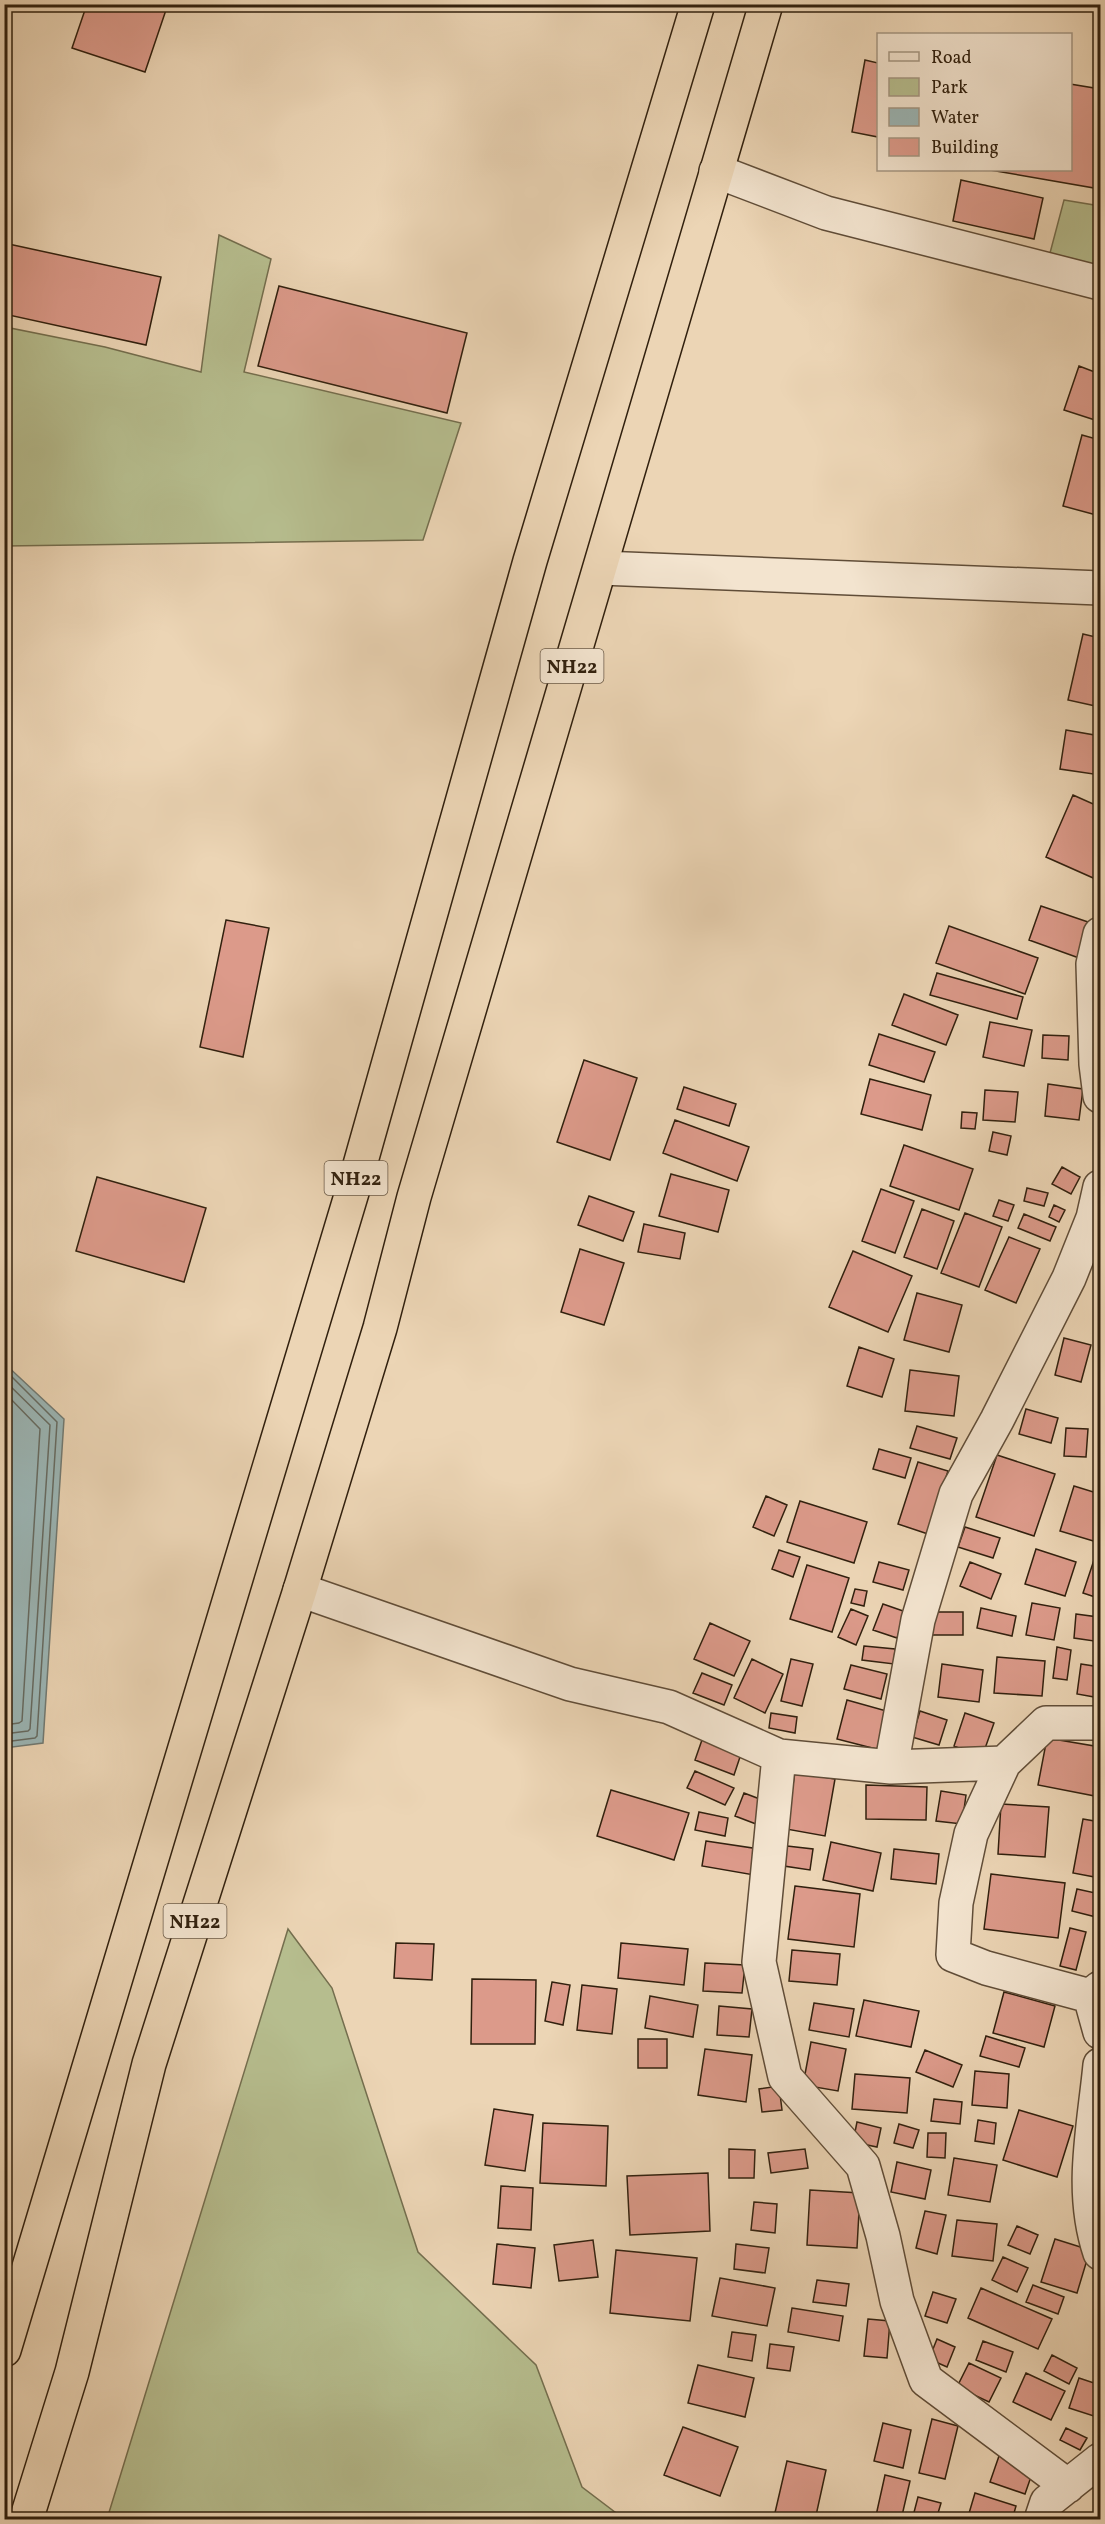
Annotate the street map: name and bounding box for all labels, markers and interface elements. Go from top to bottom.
legend [877,33,1072,171]
text: Road [931,46,972,71]
text: Park [931,76,968,101]
text: Water [931,106,979,131]
text: Building [931,136,999,161]
road number: NH22 [540,649,604,683]
road number: NH22 [324,1161,388,1195]
road number: NH22 [164,1904,226,1938]

